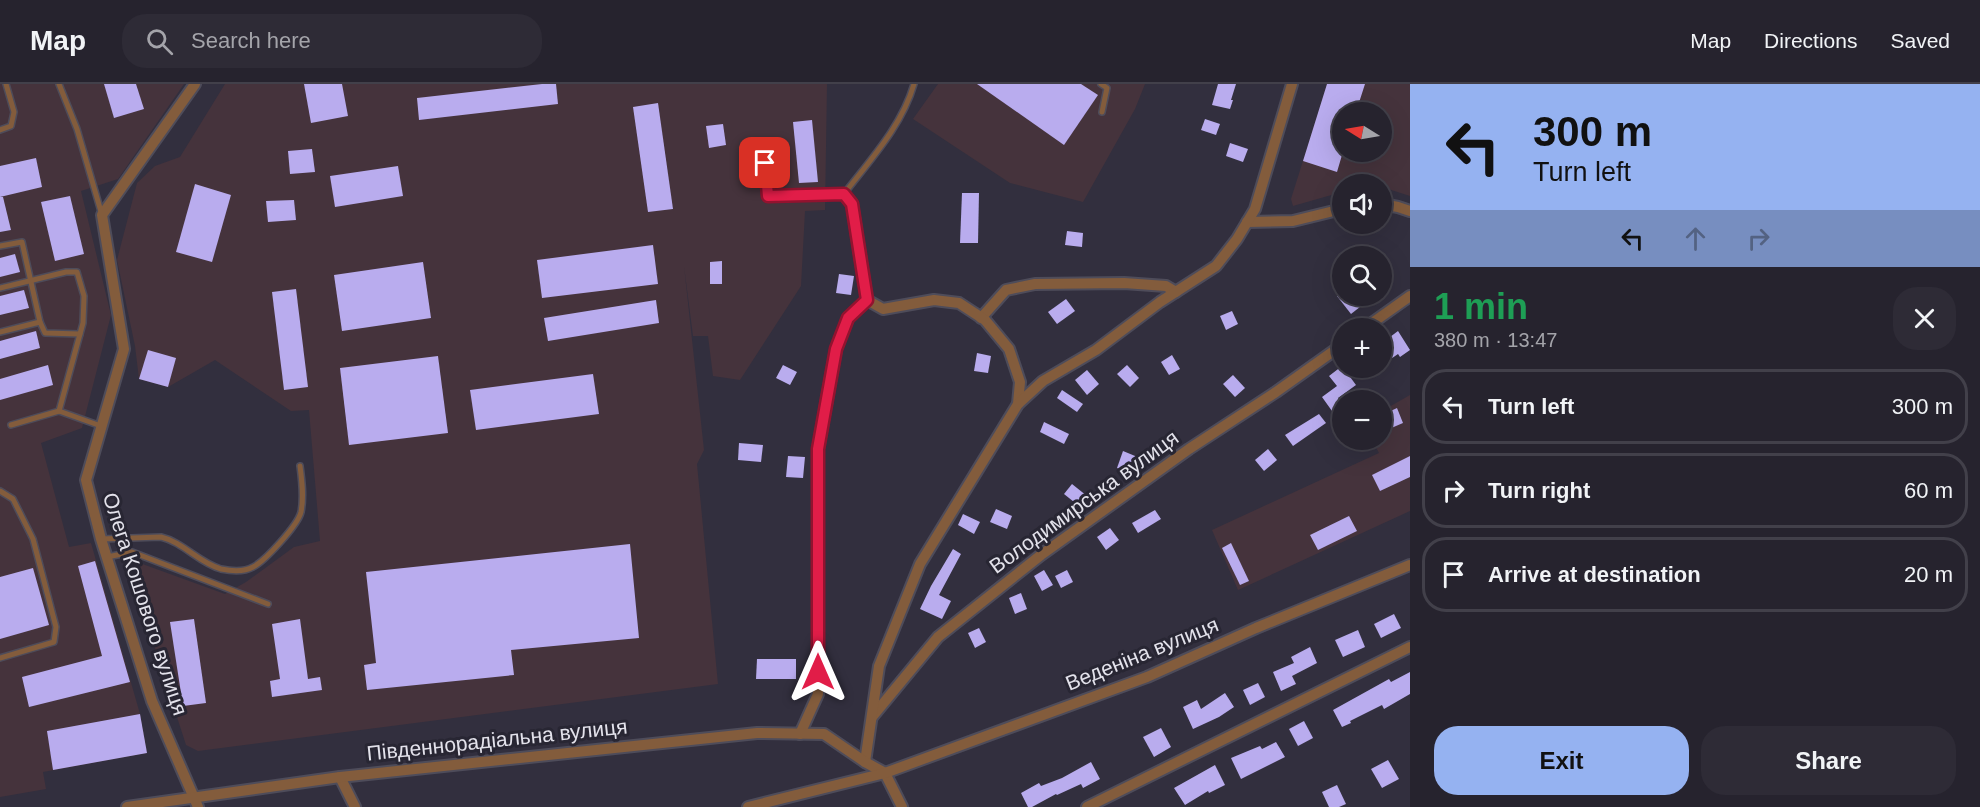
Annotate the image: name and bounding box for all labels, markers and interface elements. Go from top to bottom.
search box [122,14,542,68]
text: Map [30,25,86,56]
icon: search [143,25,176,58]
text: Search here [191,28,311,53]
text: Map [1690,29,1731,52]
text: Directions [1764,29,1857,52]
text: Saved [1890,29,1950,52]
north arrow [1332,102,1392,162]
map controls [1332,102,1392,450]
icon: left [1434,108,1512,186]
text: 300 m [1533,108,1652,155]
pin [739,137,790,188]
icon: arrive [748,146,781,179]
text: Turn left [1533,157,1631,187]
button: sound [1332,174,1392,234]
icon: left [1616,222,1649,255]
icon: ahead [1679,222,1712,255]
icon: right [1742,222,1775,255]
button: search [1332,246,1392,306]
text: 1 min [1434,286,1528,327]
button: close [1893,287,1956,350]
button: + [1332,318,1392,378]
text: 380 m · 13:47 [1434,329,1557,351]
button: − [1332,390,1392,450]
icon: left [1437,390,1470,423]
text: Turn left [1488,394,1574,419]
text: 300 m [1892,394,1953,419]
street label: Володимирська вулиця [985,425,1182,578]
icon: right [1437,474,1470,507]
text: Turn right [1488,478,1590,503]
text: 60 m [1904,478,1953,503]
street label: Олега Кошового вулиця [99,490,192,718]
icon: arrive [1437,558,1470,591]
text: Arrive at destination [1488,562,1701,587]
text: 20 m [1904,562,1953,587]
street label: Веденіна вулиця [1062,612,1222,695]
position arrow [786,640,850,704]
street label: Південнорадіальна вулиця [366,714,628,765]
button: Exit [1434,726,1689,795]
button: Share [1701,726,1956,795]

